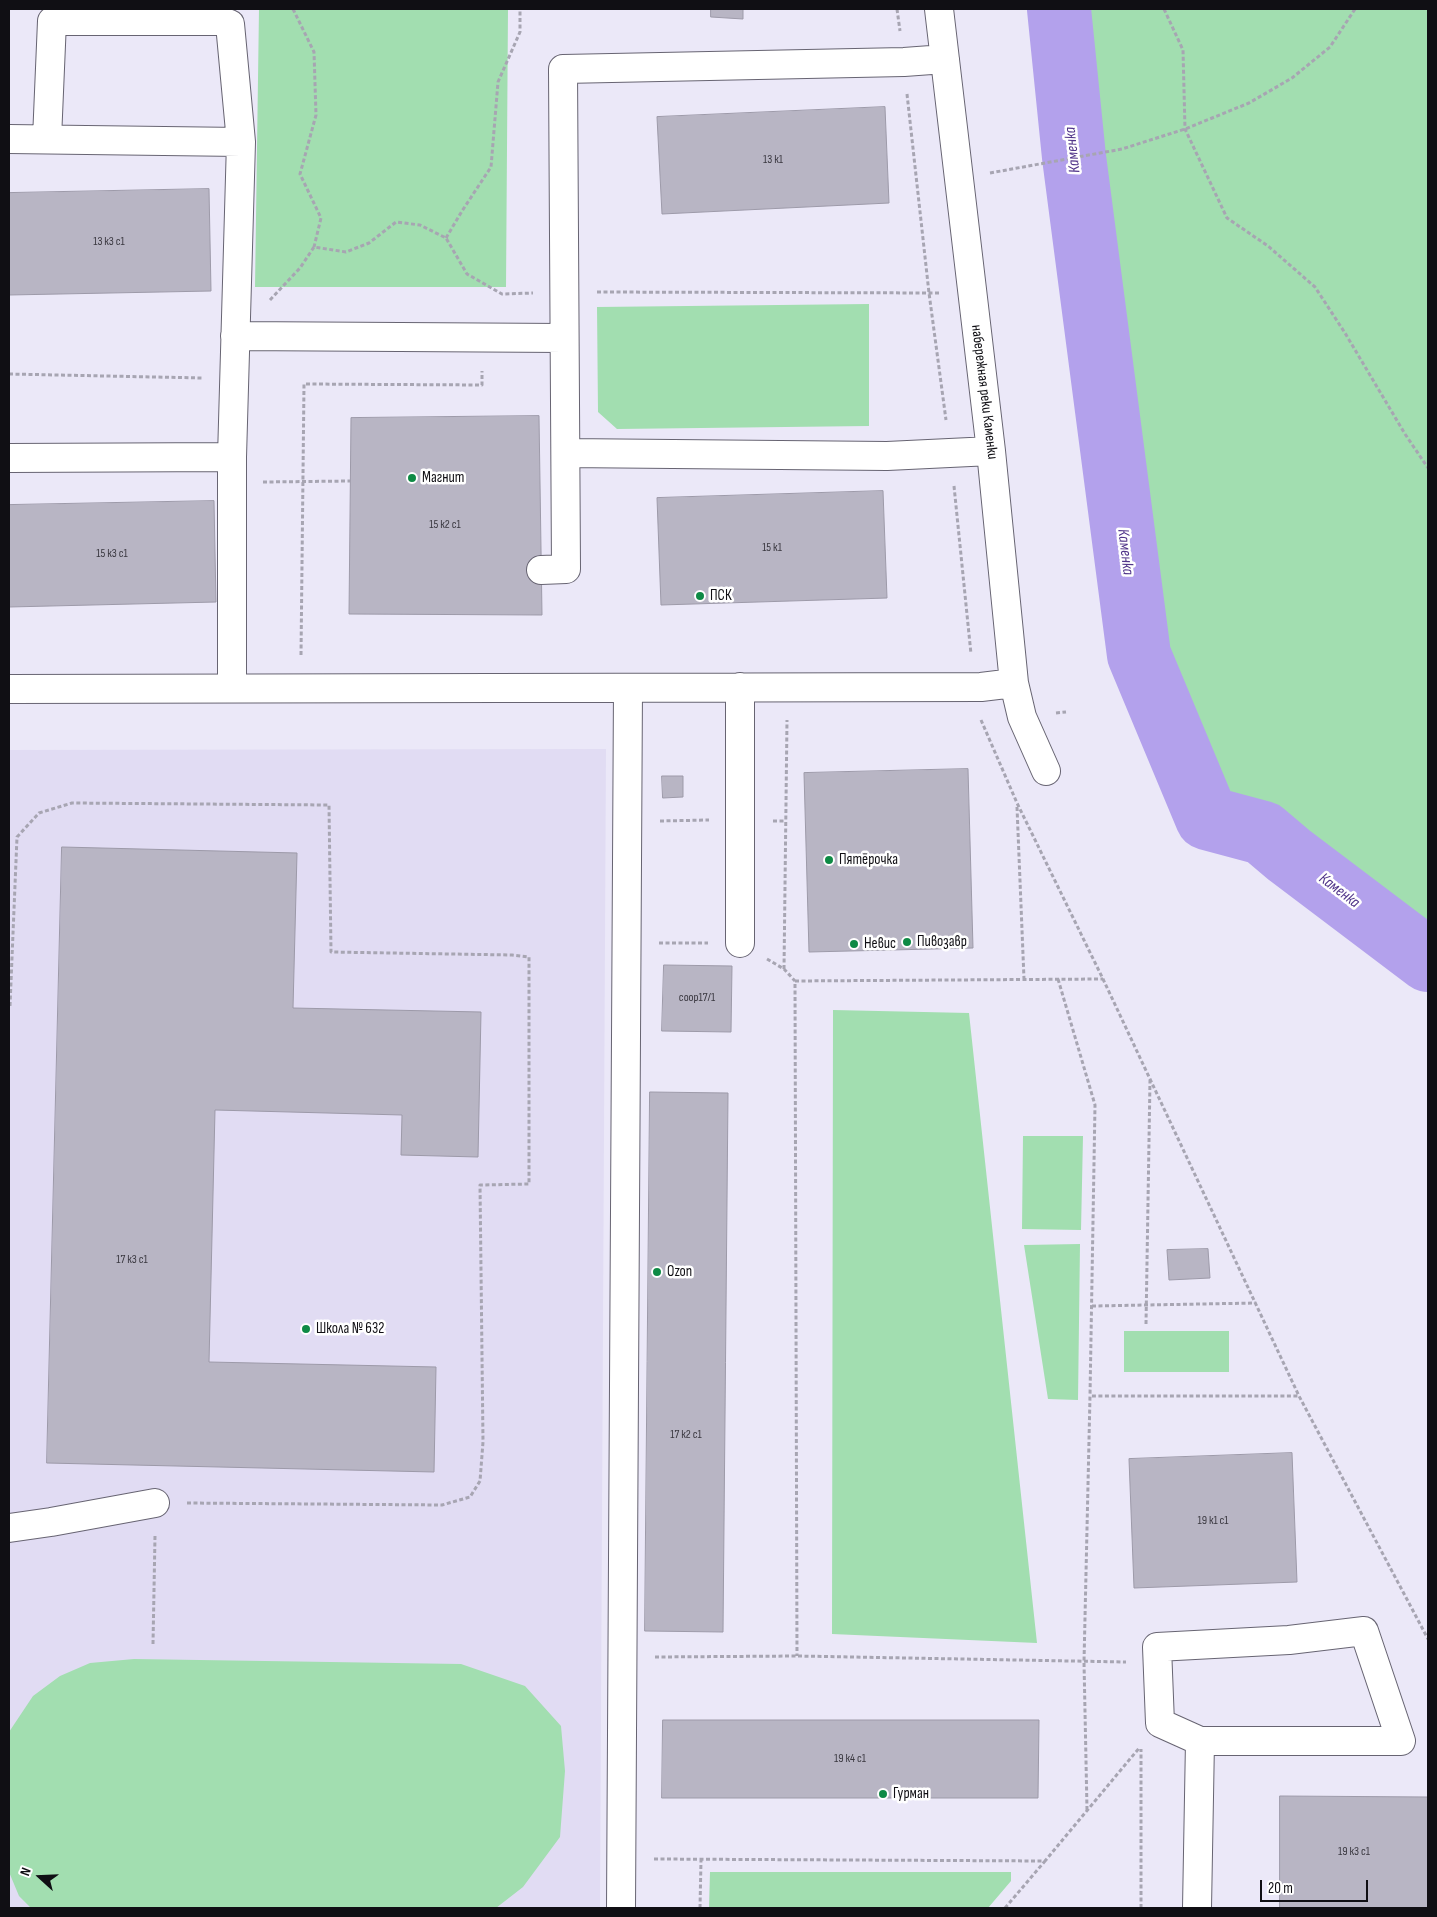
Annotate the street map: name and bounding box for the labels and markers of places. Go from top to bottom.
place label: Магнит [422,469,464,487]
marker: Магнит [406,472,418,484]
place label: ПСК [710,587,732,605]
marker: ПСК [694,590,706,602]
place label: Пятёрочка [839,851,898,869]
marker: Пятёрочка [823,854,835,866]
place label: Пивозавр [917,933,967,951]
place label: Невис [864,935,896,953]
marker: Пивозавр [901,936,913,948]
marker: Невис [848,938,860,950]
place label: Ozon [667,1263,692,1281]
marker: Ozon [651,1266,663,1278]
place label: Школа № 632 [316,1320,384,1338]
marker: Школа № 632 [300,1323,312,1335]
place label: Гурман [893,1785,929,1803]
marker: Гурман [877,1788,889,1800]

